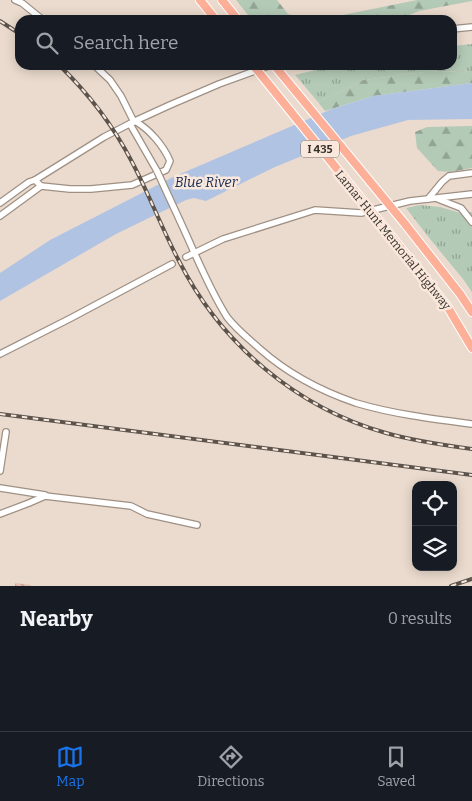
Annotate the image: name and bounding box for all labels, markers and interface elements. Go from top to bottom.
search box [15,15,457,70]
icon: search [33,29,61,57]
text: Search here [73,31,178,54]
road number: I 435 [301,140,339,158]
street label: Lamar Hunt Memorial Highway [332,168,454,313]
water label: Blue River [175,174,239,191]
map controls [412,481,457,571]
button: locate [412,481,457,526]
button: layers [412,526,457,571]
text: Nearby [20,606,93,632]
text: 0 results [388,609,452,628]
tab: Map [56,743,85,790]
tab: Directions [197,743,265,790]
tab: Saved [377,743,416,790]

